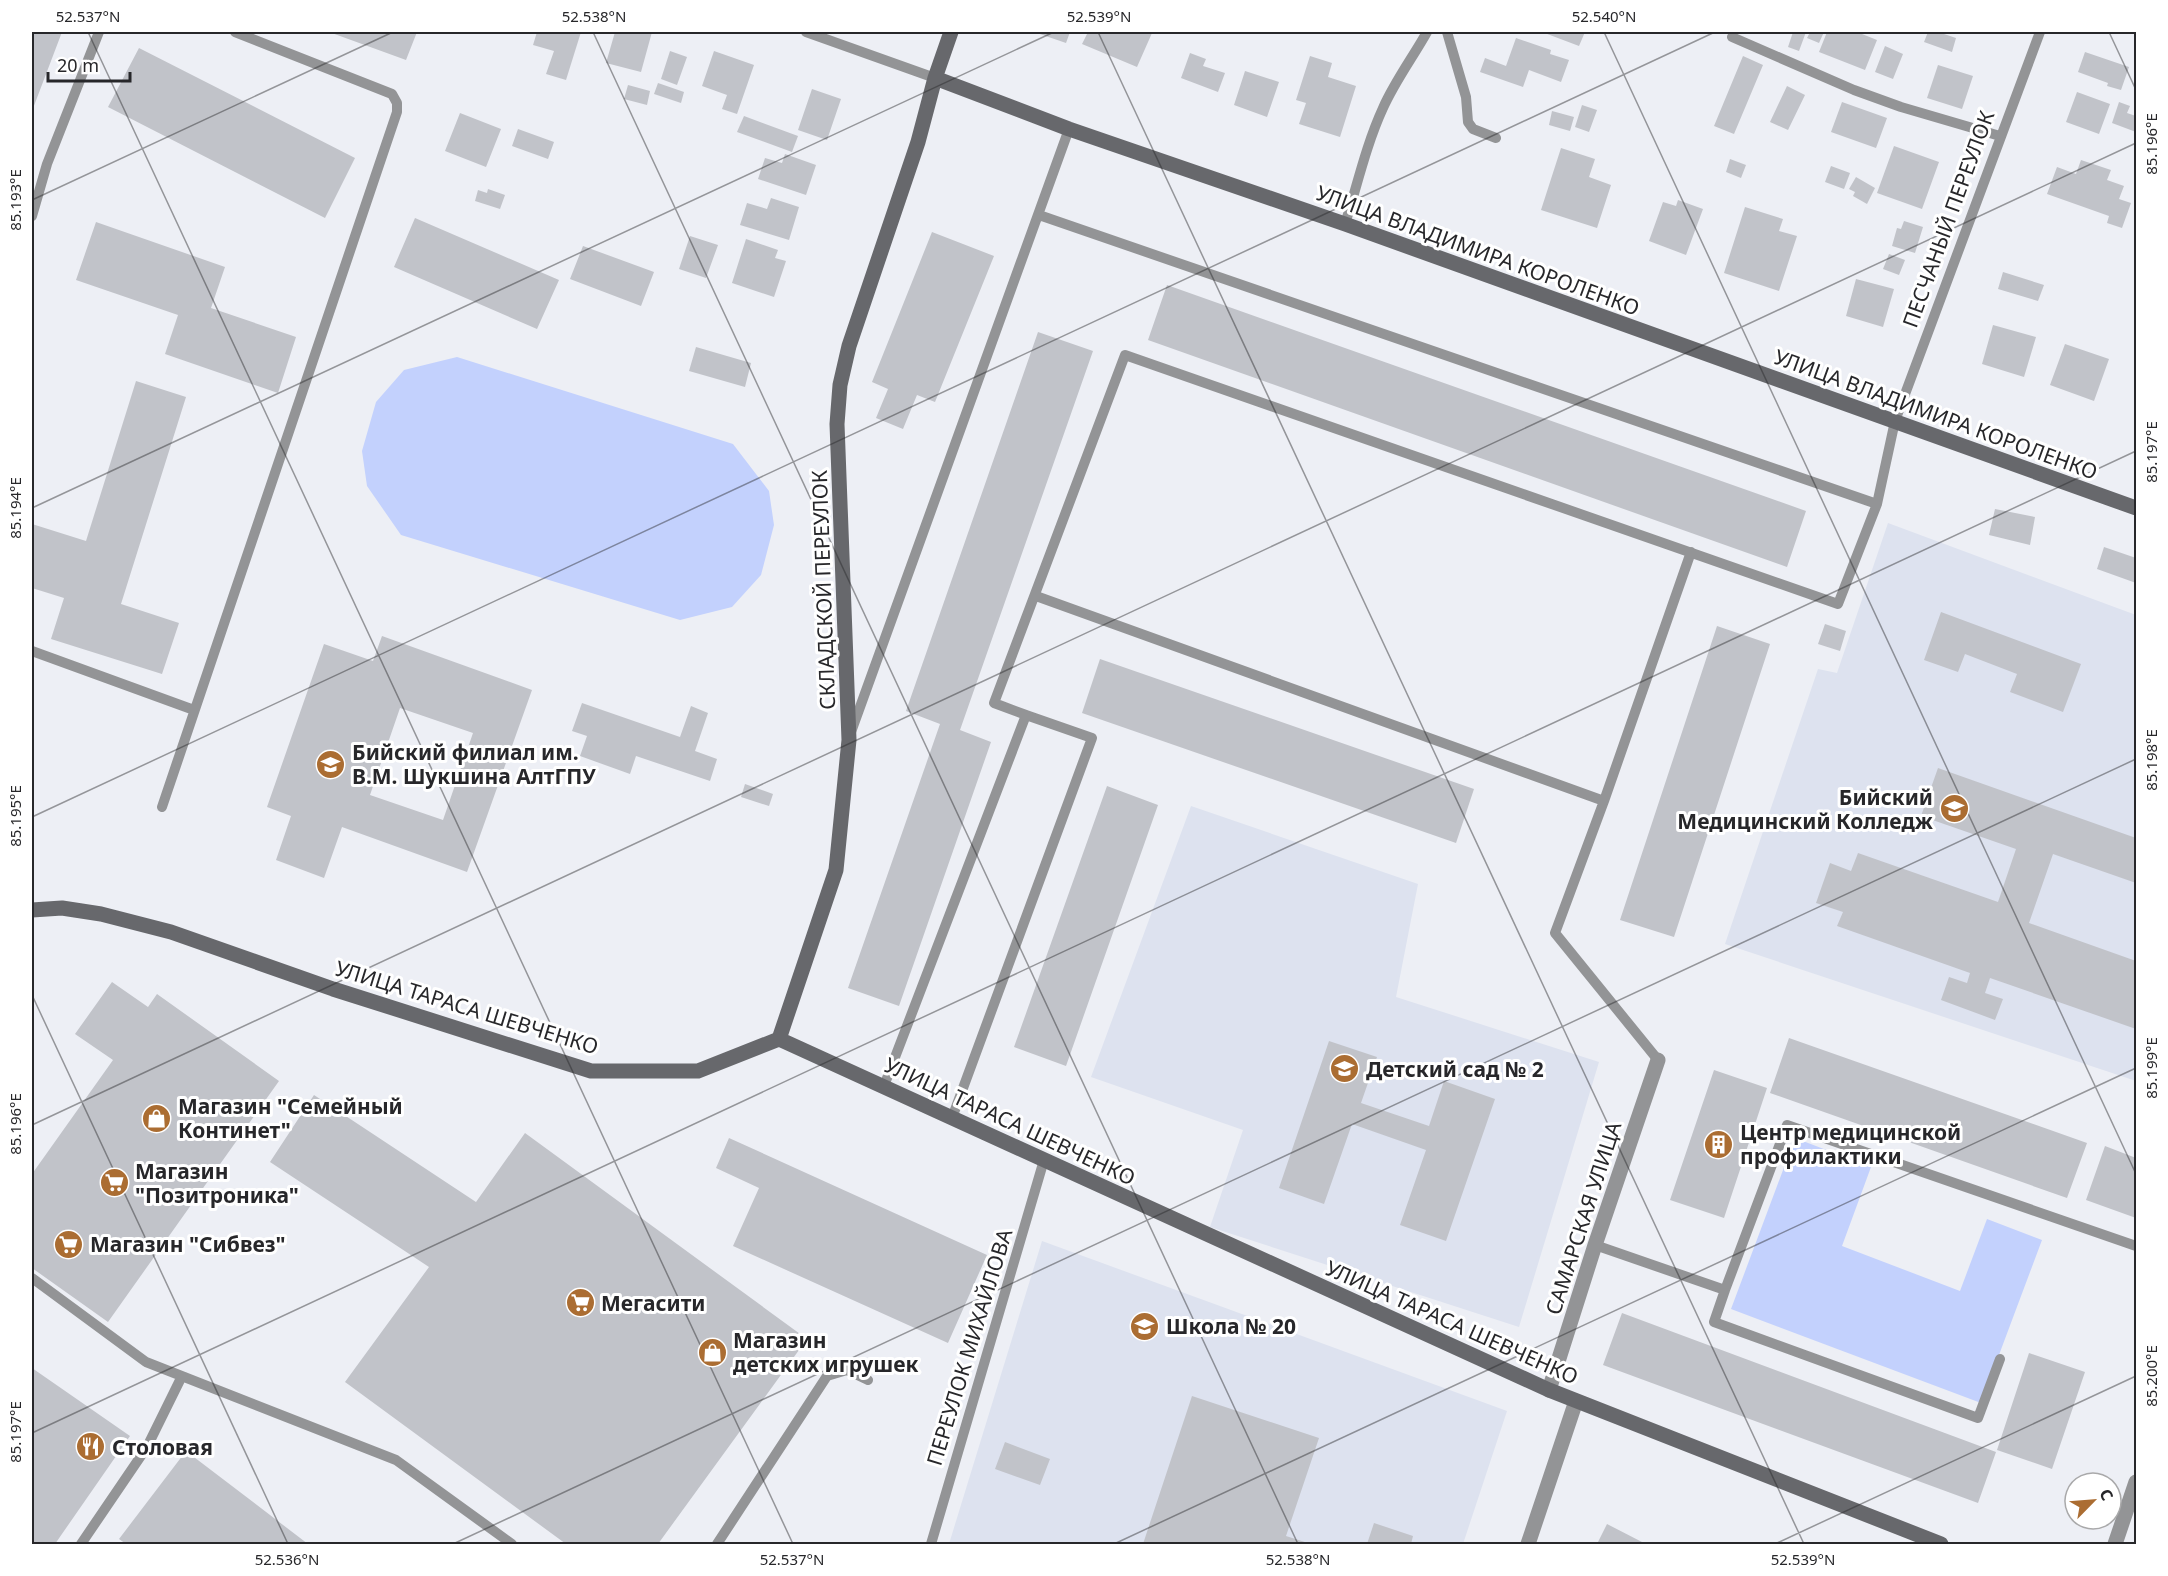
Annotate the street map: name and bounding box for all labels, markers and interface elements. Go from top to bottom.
text: 52.537°N [56,6,120,26]
text: 52.538°N [562,6,626,26]
text: 52.539°N [1067,6,1131,26]
text: 52.540°N [1572,6,1636,26]
scale bar [48,45,130,83]
text: 20 m [57,53,99,77]
street label: ПЕСЧАНЫЙ ПЕРЕУЛОК [1896,107,2000,331]
text: 85.196°E [2141,113,2161,175]
text: 85.193°E [5,169,25,231]
street label: УЛИЦА ВЛАДИМИРА КОРОЛЕНКО [1312,178,1644,322]
street label: УЛИЦА ВЛАДИМИРА КОРОЛЕНКО [1770,342,2102,486]
text: 85.197°E [2141,421,2161,483]
street label: СКЛАДСКОЙ ПЕРЕУЛОК [805,470,841,710]
text: 85.194°E [5,477,25,539]
text: 85.198°E [2141,729,2161,791]
place label: Бийский филиал им. В.М. Шукшина АлтГПУ [352,738,596,790]
school or university icon: Бийский филиал им. В.М. Шукшина АлтГПУ [315,748,347,780]
place label: Бийский Медицинский Колледж [1677,783,1934,835]
text: 85.195°E [5,785,25,847]
school or university icon: Бийский Медицинский Колледж [1938,793,1970,825]
street label: УЛИЦА ТАРАСА ШЕВЧЕНКО [332,954,602,1060]
text: 85.199°E [2141,1037,2161,1099]
street label: УЛИЦА ТАРАСА ШЕВЧЕНКО [880,1050,1140,1192]
school or university icon: Детский сад № 2 [1329,1053,1361,1085]
place label: Детский сад № 2 [1366,1055,1544,1083]
place label: Магазин "Семейный Континет" [178,1092,403,1144]
text: 85.196°E [5,1093,25,1155]
shop icon: Магазин "Семейный Континет" [141,1102,173,1134]
street label: САМАРСКАЯ УЛИЦА [1539,1117,1628,1318]
place label: Центр медицинской профилактики [1740,1118,1961,1170]
building icon: Центр медицинской профилактики [1703,1128,1735,1160]
place label: Магазин "Позитроника" [135,1157,299,1209]
supermarket icon: Магазин "Позитроника" [98,1167,130,1199]
street label: ПЕРЕУЛОК МИХАЙЛОВА [920,1225,1019,1469]
supermarket icon: Магазин "Сибвез" [53,1228,85,1260]
place label: Магазин "Сибвез" [90,1230,286,1258]
street label: УЛИЦА ТАРАСА ШЕВЧЕНКО [1321,1254,1583,1390]
supermarket icon: Мегасити [564,1287,596,1319]
place label: Мегасити [601,1289,705,1317]
school or university icon: Школа № 20 [1129,1310,1161,1342]
place label: Школа № 20 [1166,1312,1296,1340]
place label: Магазин детских игрушек [733,1326,919,1378]
shop icon: Магазин детских игрушек [696,1336,728,1368]
text: 85.200°E [2141,1345,2161,1407]
text: 85.197°E [5,1401,25,1463]
restaurant icon: Столовая [75,1431,107,1463]
place label: Столовая [112,1433,213,1461]
north arrow [2063,1471,2123,1531]
text: С [2094,1485,2119,1504]
text: 52.536°N [255,1549,319,1569]
text: 52.537°N [760,1549,824,1569]
text: 52.538°N [1266,1549,1330,1569]
text: 52.539°N [1771,1549,1835,1569]

